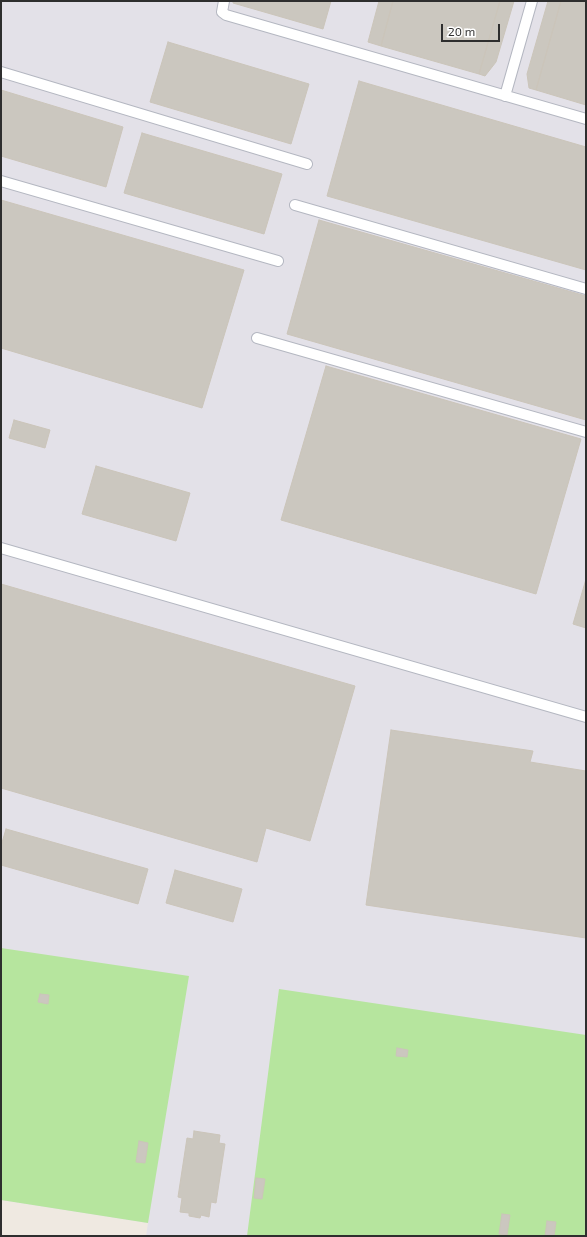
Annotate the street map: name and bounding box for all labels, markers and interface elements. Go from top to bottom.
scale bar [443,16,502,42]
text: 20 m [448,24,475,38]

